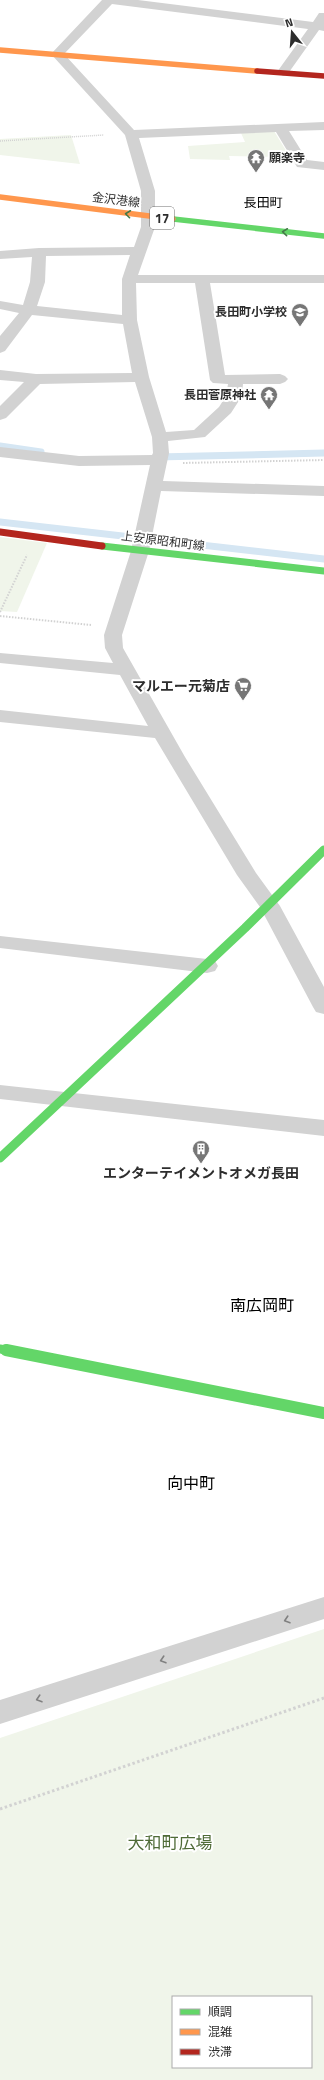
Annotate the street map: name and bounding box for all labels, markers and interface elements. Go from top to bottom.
north arrow [272,12,312,52]
text: N [283,14,295,31]
temple icon: 願楽寺 [246,148,266,173]
place label: 願楽寺 [269,148,305,167]
street label: 金沢港線 [91,187,141,212]
district label: 長田町 [243,192,283,212]
road number: 17 [150,207,174,229]
one-way arrow [125,210,131,219]
one-way arrow [282,227,288,236]
place label: 長田町小学校 [215,302,287,321]
school or university icon: 長田町小学校 [290,302,310,327]
place label: 長田菅原神社 [184,385,256,404]
temple icon: 長田菅原神社 [259,385,279,410]
street label: 上安原昭和町線 [120,526,206,555]
place label: マルエー元菊店 [132,675,230,696]
supermarket icon: マルエー元菊店 [233,676,253,701]
building icon: エンターテイメントオメガ長田 [191,1139,211,1164]
place label: エンターテイメントオメガ長田 [103,1162,299,1183]
district label: 南広岡町 [230,1293,294,1317]
district label: 向中町 [167,1471,215,1495]
one-way arrow [284,1615,291,1624]
one-way arrow [160,1655,167,1664]
one-way arrow [36,1695,43,1703]
park label: 大和町広場 [128,1830,213,1856]
legend [172,1996,312,2068]
text: 順調 [208,2002,232,2021]
text: 混雑 [208,2022,232,2041]
text: 渋滞 [208,2042,232,2061]

